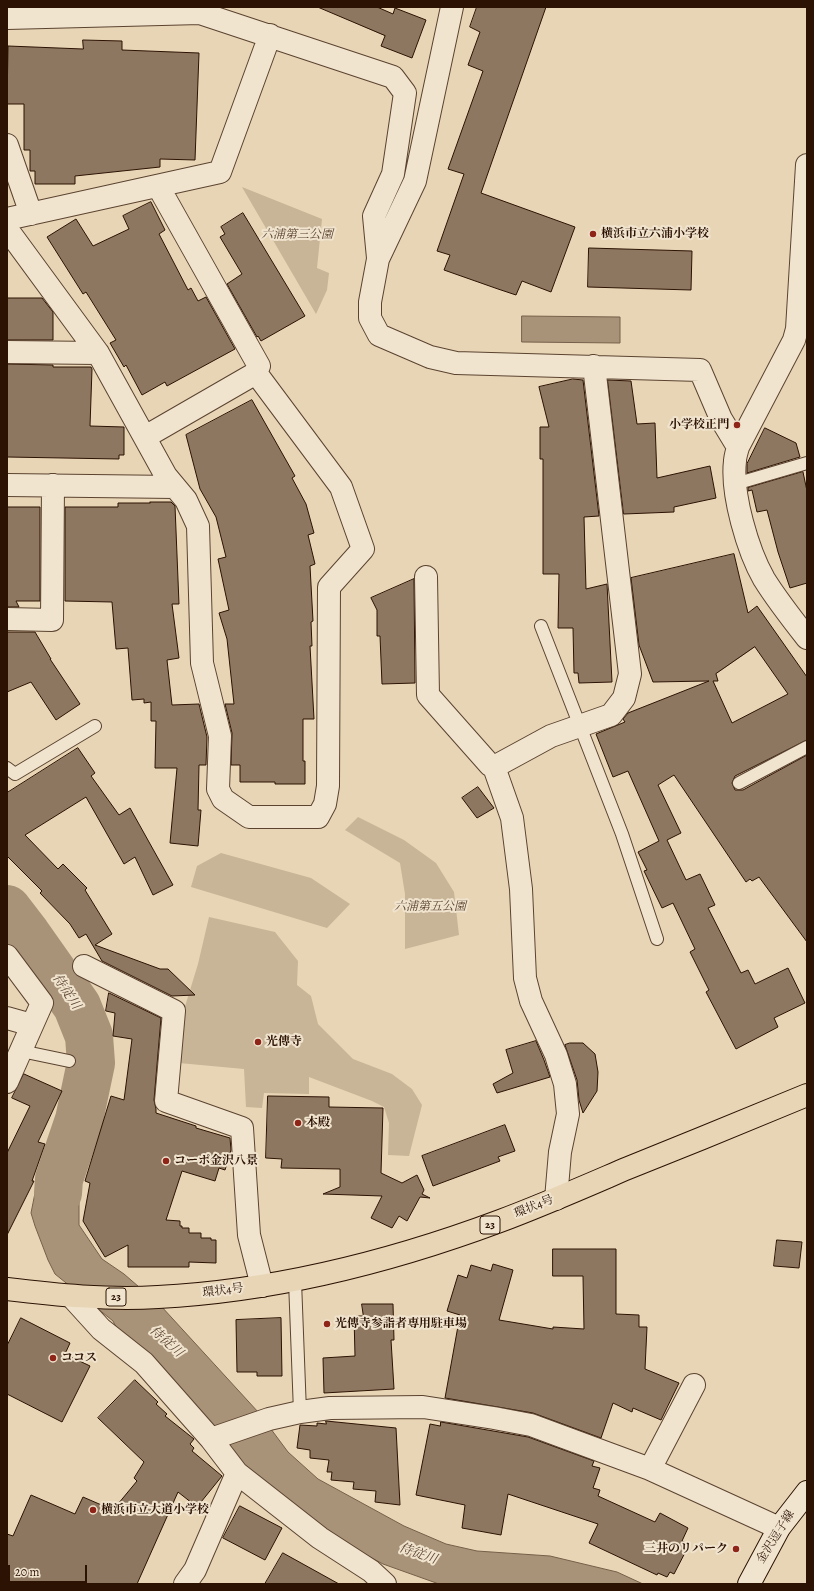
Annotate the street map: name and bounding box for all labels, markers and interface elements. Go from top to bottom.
place label: 横浜市立六浦小学校 [601,227,709,241]
park label: 六浦第三公園 [261,228,333,242]
marker: 横浜市立六浦小学校 [588,229,598,239]
place label: 小学校正門 [669,418,729,432]
marker: 小学校正門 [732,420,742,430]
park label: 六浦第五公園 [394,900,466,914]
water label: 侍従川 [49,971,83,1013]
place label: 光傳寺 [266,1035,302,1049]
marker: 光傳寺 [253,1037,263,1047]
place label: 本殿 [306,1116,330,1130]
marker: 本殿 [293,1118,303,1128]
place label: コーポ金沢八景 [174,1154,258,1168]
marker: コーポ金沢八景 [161,1156,171,1166]
street label: 環状4号 [512,1193,556,1221]
road number: 23 [480,1216,500,1234]
street label: 環状4号 [202,1281,244,1301]
road number: 23 [106,1288,126,1306]
place label: 光傳寺参詣者専用駐車場 [335,1317,467,1331]
marker: 光傳寺参詣者専用駐車場 [322,1319,332,1329]
water label: 侍従川 [146,1323,186,1361]
place label: ココス [61,1351,97,1365]
marker: ココス [48,1353,58,1363]
place label: 横浜市立大道小学校 [101,1503,209,1517]
marker: 横浜市立大道小学校 [88,1505,98,1515]
street label: 金沢逗子線 [754,1508,798,1566]
water label: 侍従川 [397,1540,439,1568]
place label: 三井のリパーク [644,1542,728,1556]
marker: 三井のリパーク [731,1544,741,1554]
scale bar [10,1557,89,1583]
text: 20 m [15,1564,39,1580]

